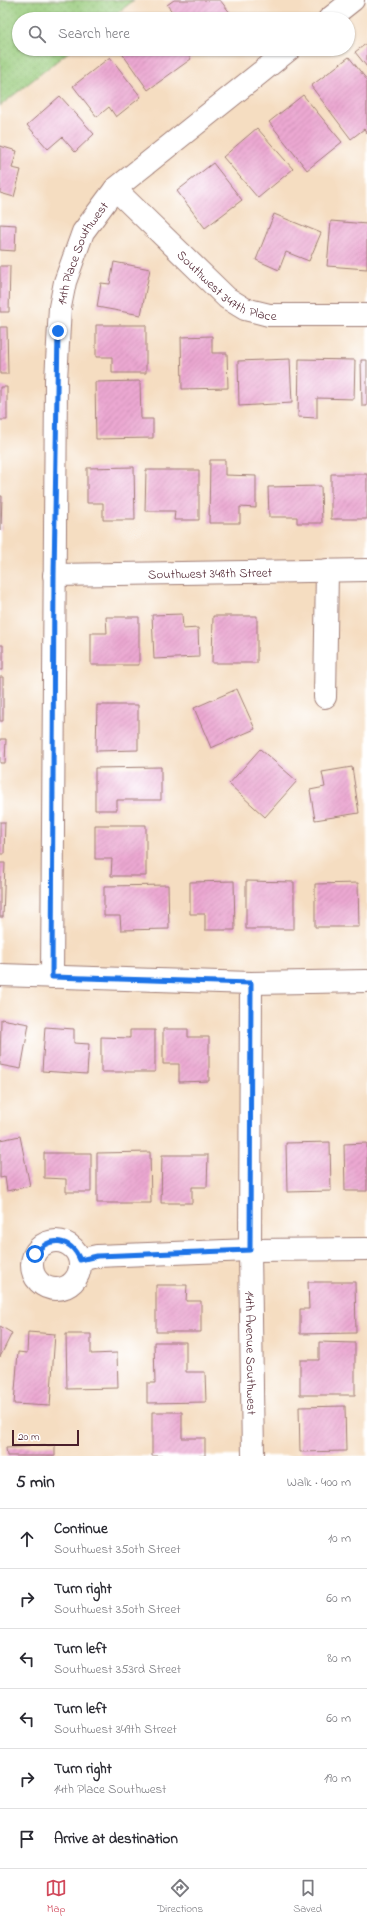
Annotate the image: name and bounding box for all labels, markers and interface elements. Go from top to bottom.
search box [12,12,355,56]
icon: search [26,23,48,45]
text: Search here [58,23,130,45]
street label: 14th Place Southwest [53,197,114,307]
street label: Southwest 347th Place [172,246,277,326]
route end [49,322,67,340]
street label: Southwest 348th Street [148,564,273,584]
route start [26,1245,44,1263]
street label: 14th Avenue Southwest [240,1291,260,1416]
scale bar [12,1428,79,1447]
text: 20 m [18,1429,40,1445]
text: 5 min [16,1470,55,1495]
text: Walk · 400 m [287,1473,351,1492]
text: Continue [54,1518,108,1540]
icon: ahead [16,1528,38,1550]
text: 10 m [328,1529,351,1548]
text: Southwest 350th Street [54,1540,181,1559]
text: Turn right [54,1578,112,1600]
icon: right [16,1588,38,1610]
text: 60 m [326,1589,351,1608]
text: Southwest 350th Street [54,1600,181,1619]
text: Turn left [54,1638,107,1660]
icon: left [16,1648,38,1670]
text: 80 m [327,1649,351,1668]
text: Southwest 353rd Street [54,1660,181,1679]
text: Turn left [54,1698,107,1720]
icon: left [16,1708,38,1730]
text: 60 m [326,1709,351,1728]
text: Southwest 349th Street [54,1720,177,1739]
text: Turn right [54,1758,112,1780]
icon: right [16,1768,38,1790]
text: 190 m [324,1769,351,1788]
text: 14th Place Southwest [54,1780,166,1799]
icon: arrive [16,1828,38,1850]
text: Arrive at destination [54,1828,178,1850]
tab: Map [45,1877,67,1917]
tab: Directions [157,1877,203,1917]
tab: Saved [293,1877,322,1917]

